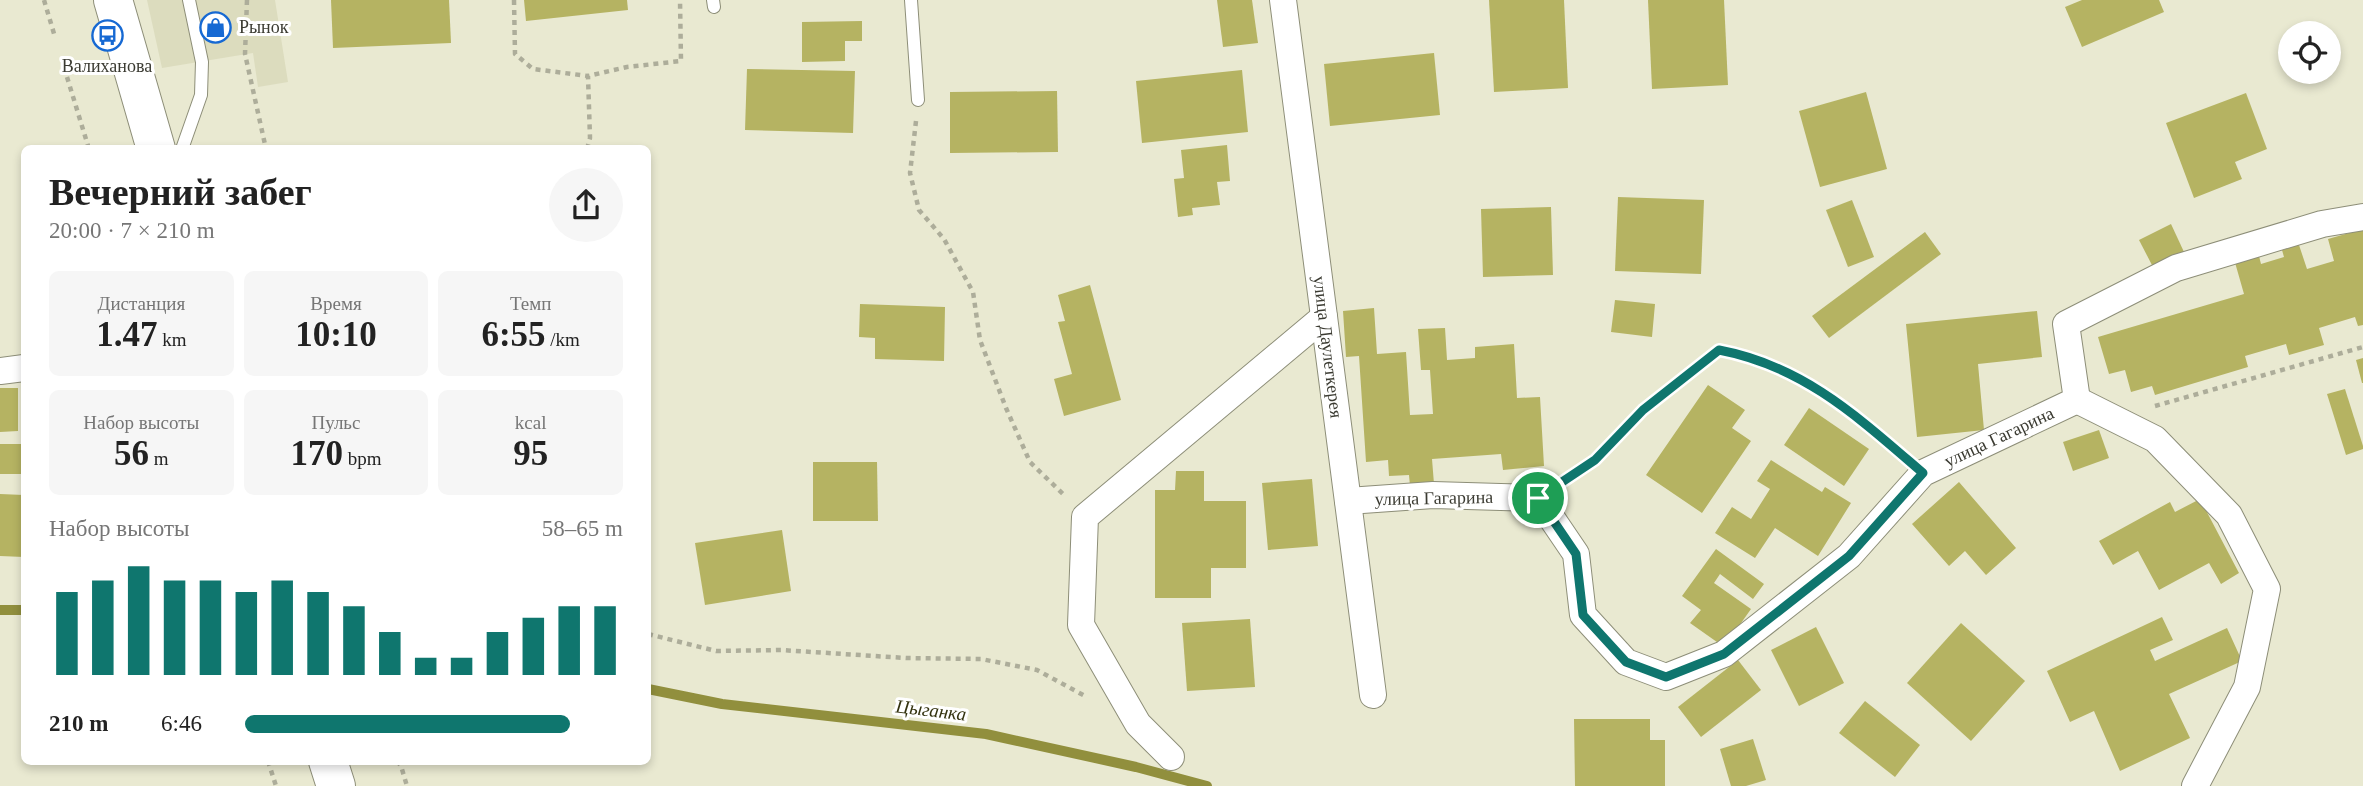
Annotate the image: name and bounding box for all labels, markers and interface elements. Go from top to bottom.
shop icon: Рынок [199,10,233,44]
place label: Рынок [239,17,289,37]
bus stop icon: Валиханова [90,18,124,52]
map controls [2278,21,2341,84]
button: locate [2278,21,2341,84]
place label: Валиханова [62,56,152,76]
button: share [549,168,623,242]
text: Вечерний забег [49,171,312,213]
text: 20:00 · 7 × 210 m [49,218,215,243]
street label: улица Даулеткерея [1309,275,1347,419]
text: Дистанция [97,293,185,314]
text: Время [310,293,362,314]
text: Темп [510,293,551,314]
text: 1.47 [96,315,157,354]
text: 10:10 [295,315,377,354]
text: 6:55 [481,315,546,354]
text: km [157,329,186,350]
text: /km [546,329,580,350]
street label: улица Гагарина [1941,403,2057,471]
text: Набор высоты [83,412,199,433]
text: Пульс [312,412,360,433]
text: kcal [515,412,546,433]
text: 56 [114,434,149,473]
text: 170 [290,434,343,473]
text: 95 [513,434,548,473]
text: m [149,448,169,469]
text: bpm [343,448,382,469]
pin [1508,468,1568,528]
icon: arrive [1519,479,1557,517]
street label: улица Гагарина [1375,487,1493,509]
text: Набор высоты [49,516,190,541]
text: 58–65 m [542,516,623,541]
water label: Цыганка [894,695,967,725]
text: 210 m [49,711,108,736]
text: 6:46 [161,711,202,736]

